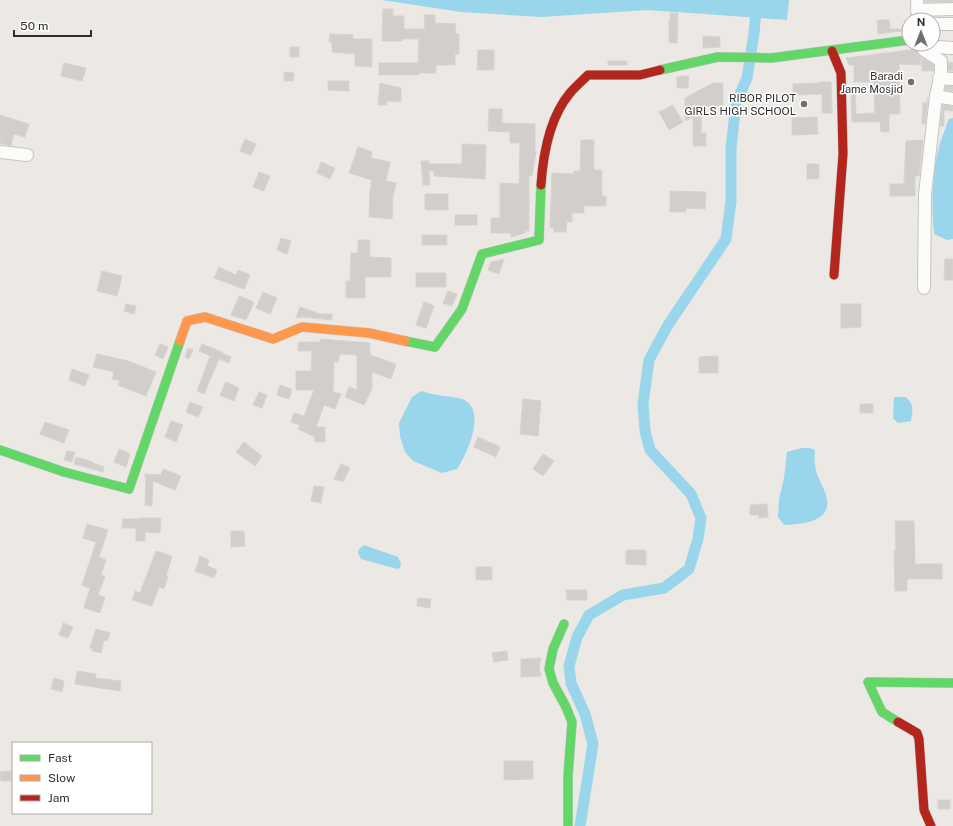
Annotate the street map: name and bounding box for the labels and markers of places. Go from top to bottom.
place label: Baradi Jame Mosjid [841,70,903,95]
marker: Baradi Jame Mosjid [906,77,916,87]
place label: RIBOR PILOT GIRLS HIGH SCHOOL [684,92,796,117]
marker: RIBOR PILOT GIRLS HIGH SCHOOL [799,99,809,109]

